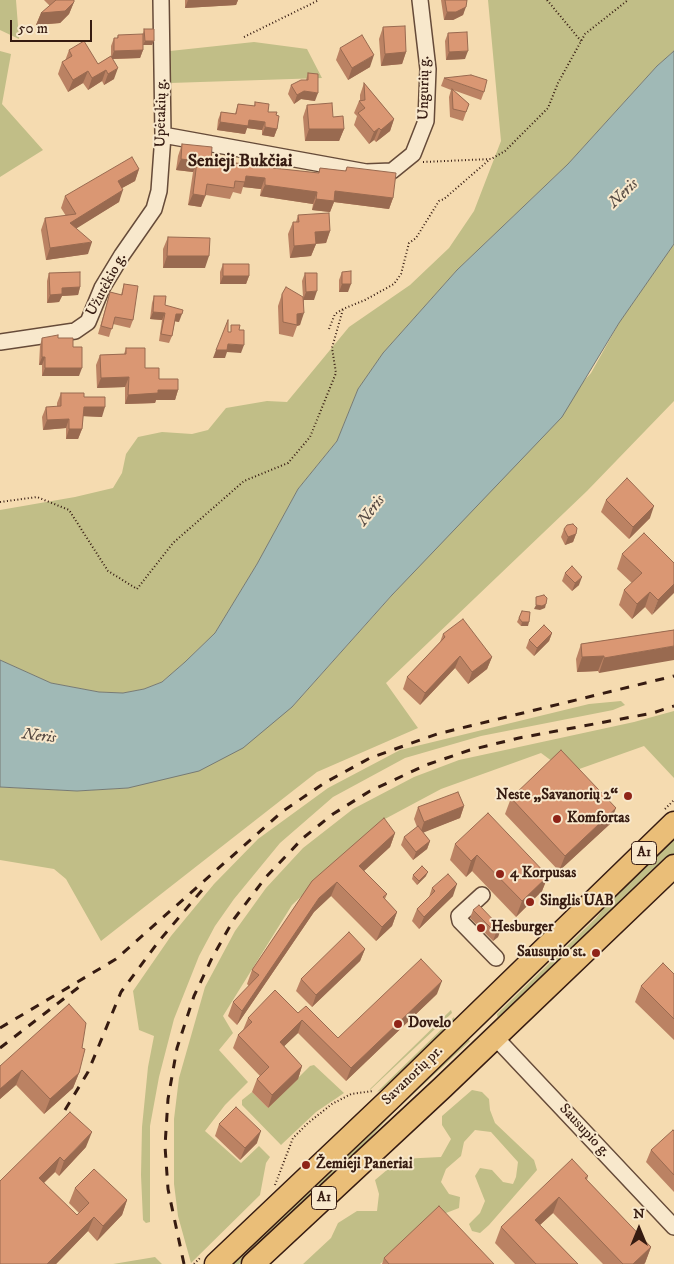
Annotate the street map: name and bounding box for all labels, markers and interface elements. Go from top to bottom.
scale bar [12,10,95,42]
text: 50 m [18,19,48,38]
street label: Ungurių g. [415,56,435,120]
street label: Upėtakių g. [152,78,172,148]
district label: Senieji Bukčiai [188,151,292,173]
water label: Neris [605,175,643,213]
street label: Užutėkio g. [83,250,131,320]
water label: Neris [354,492,390,530]
water label: Neris [21,725,57,749]
place label: Neste „Savanorių 2“ [496,787,618,805]
marker: Neste „Savanorių 2“ [622,790,634,802]
place label: Komfortas [567,810,630,828]
marker: Komfortas [551,813,563,825]
road number: A1 [632,841,656,864]
place label: 4 Korpusas [510,865,576,883]
marker: 4 Korpusas [494,868,506,880]
place label: Singlis UAB [540,893,614,911]
marker: Singlis UAB [524,896,536,908]
place label: Hesburger [491,919,554,937]
marker: Hesburger [475,922,487,934]
place label: Sausupio st. [517,944,586,962]
marker: Sausupio st. [590,947,602,959]
place label: Dovelo [408,1015,451,1033]
marker: Dovelo [392,1018,404,1030]
street label: Savanorių pr. [379,1042,447,1110]
street label: Sausupio g. [555,1101,613,1161]
place label: Žemieji Paneriai [316,1156,413,1174]
marker: Žemieji Paneriai [300,1159,312,1171]
road number: A1 [312,1186,336,1210]
north arrow [614,1204,664,1254]
text: N [633,1205,645,1223]

